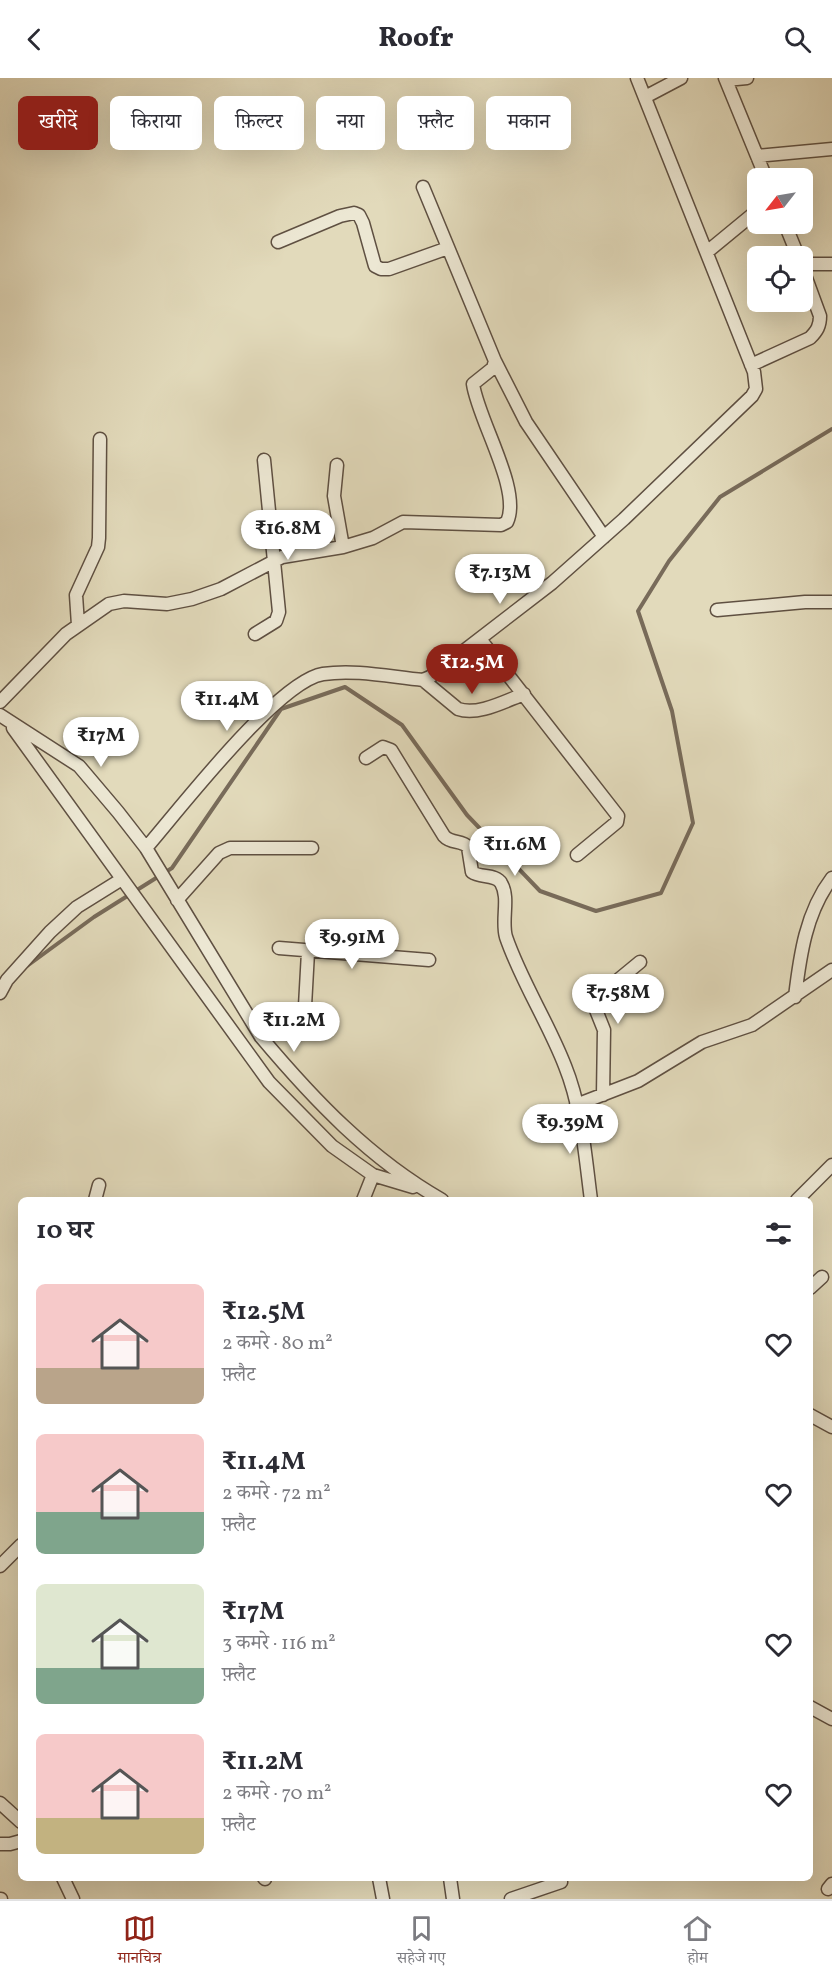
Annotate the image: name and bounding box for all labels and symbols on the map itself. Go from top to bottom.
north arrow [747,168,813,234]
pin: ₹16.8M [239,510,337,561]
pin: ₹7.13M [451,554,549,605]
pin: ₹12.5M [423,644,521,695]
pin: ₹11.4M [178,681,276,732]
pin: ₹17M [65,717,137,768]
pin: ₹11.6M [466,826,564,877]
pin: ₹9.91M [303,919,401,970]
pin: ₹7.58M [569,974,667,1025]
pin: ₹11.2M [245,1002,343,1053]
pin: ₹9.39M [521,1104,619,1155]

